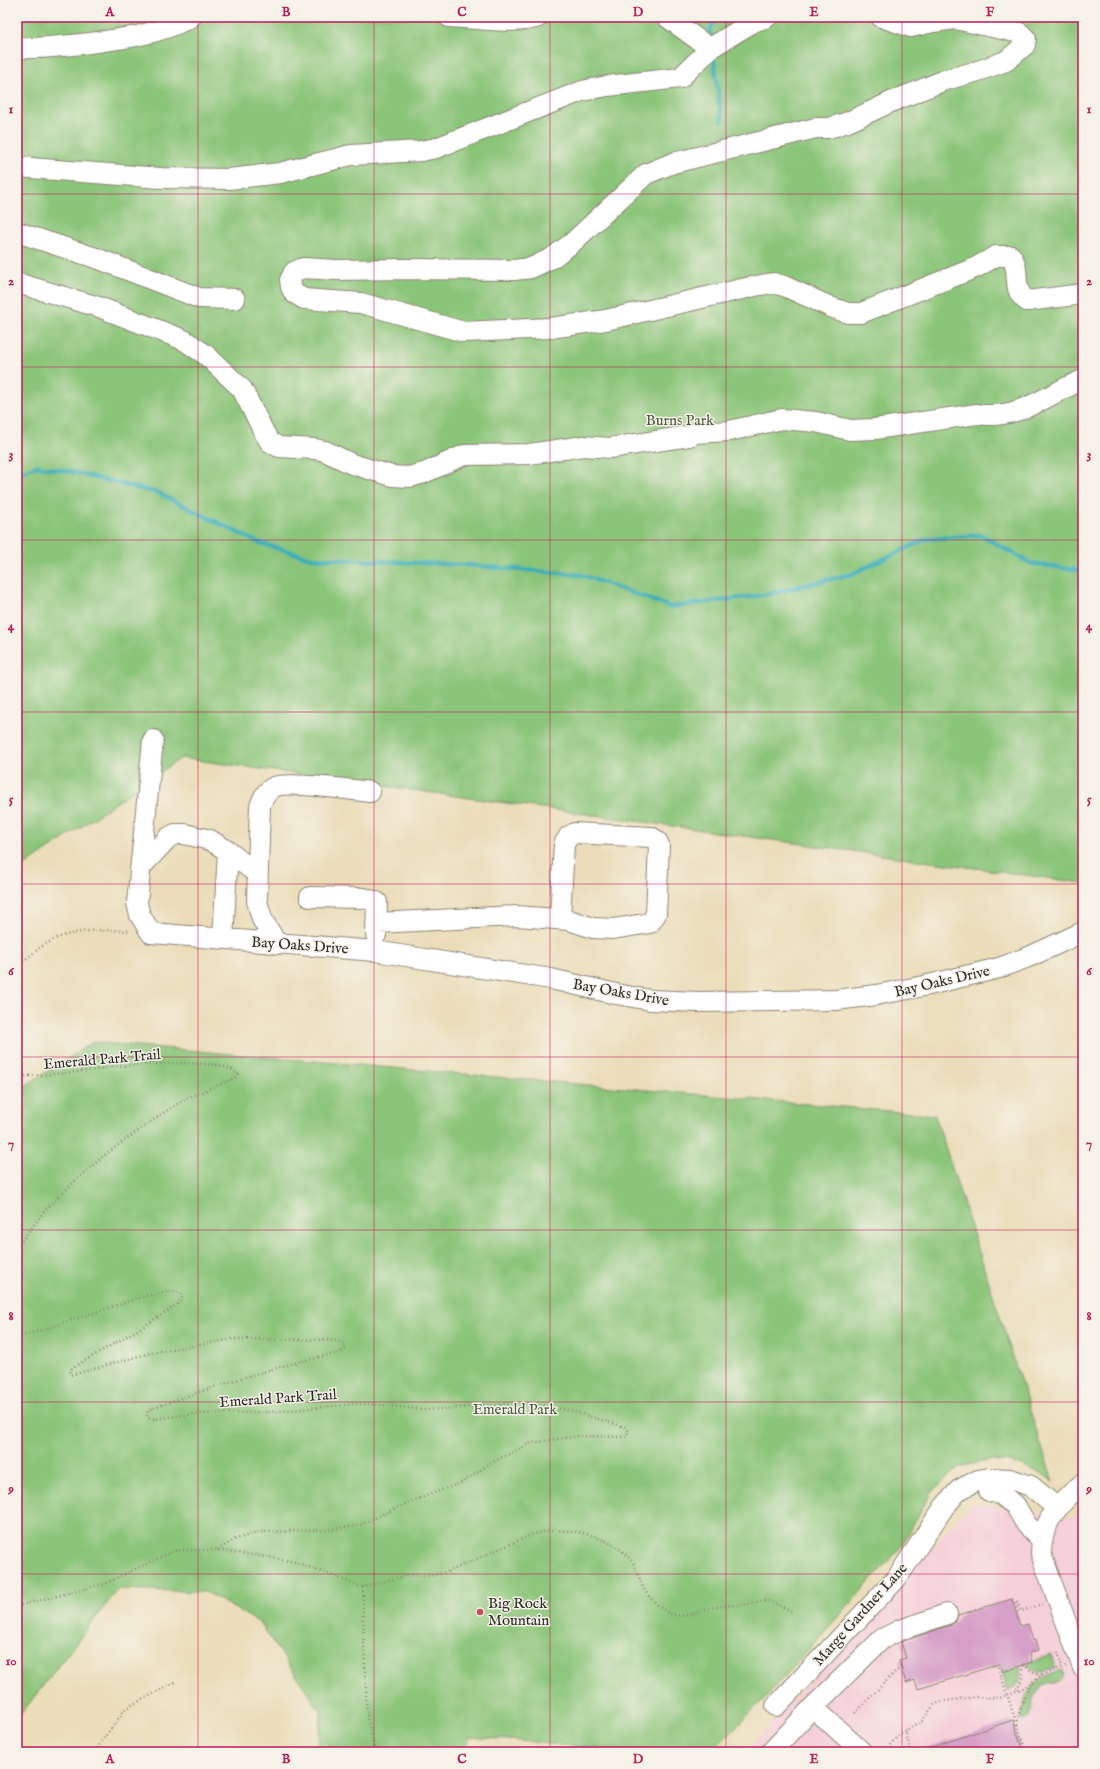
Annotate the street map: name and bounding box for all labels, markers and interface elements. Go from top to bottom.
text: A [105,4,116,21]
text: B [282,4,291,21]
text: C [457,4,467,21]
text: D [633,4,644,21]
text: E [809,4,819,21]
text: F [986,4,995,21]
text: 1 [9,101,14,118]
text: 1 [1087,101,1092,118]
text: 2 [8,273,14,290]
text: 2 [1086,273,1092,290]
park label: Burns Park [646,411,715,430]
text: 3 [9,446,14,463]
text: 3 [1087,446,1092,463]
text: 4 [8,618,15,635]
text: 4 [1086,618,1093,635]
text: 5 [9,791,14,808]
text: 5 [1087,791,1092,808]
street label: Bay Oaks Drive [251,933,349,958]
street label: Bay Oaks Drive [893,961,992,1002]
text: 6 [8,963,14,980]
text: 6 [1086,963,1092,980]
street label: Bay Oaks Drive [571,975,671,1010]
street label: Emerald Park Trail [43,1045,162,1074]
text: 7 [8,1136,14,1153]
text: 7 [1086,1136,1092,1153]
text: 8 [8,1308,14,1325]
text: 8 [1086,1308,1092,1325]
street label: Emerald Park Trail [219,1385,338,1412]
park label: Emerald Park [473,1400,558,1419]
text: 9 [7,1481,14,1498]
text: 9 [1085,1481,1092,1498]
street label: Marge Gardner Lane [809,1559,912,1670]
place label: Big Rock Mountain [488,1594,549,1630]
marker: Big Rock Mountain [475,1607,485,1617]
text: 10 [5,1653,17,1670]
text: 10 [1083,1653,1095,1670]
text: A [105,1751,116,1768]
text: B [282,1751,291,1768]
text: C [457,1751,467,1768]
text: D [633,1751,644,1768]
text: E [809,1751,819,1768]
text: F [986,1751,995,1768]

